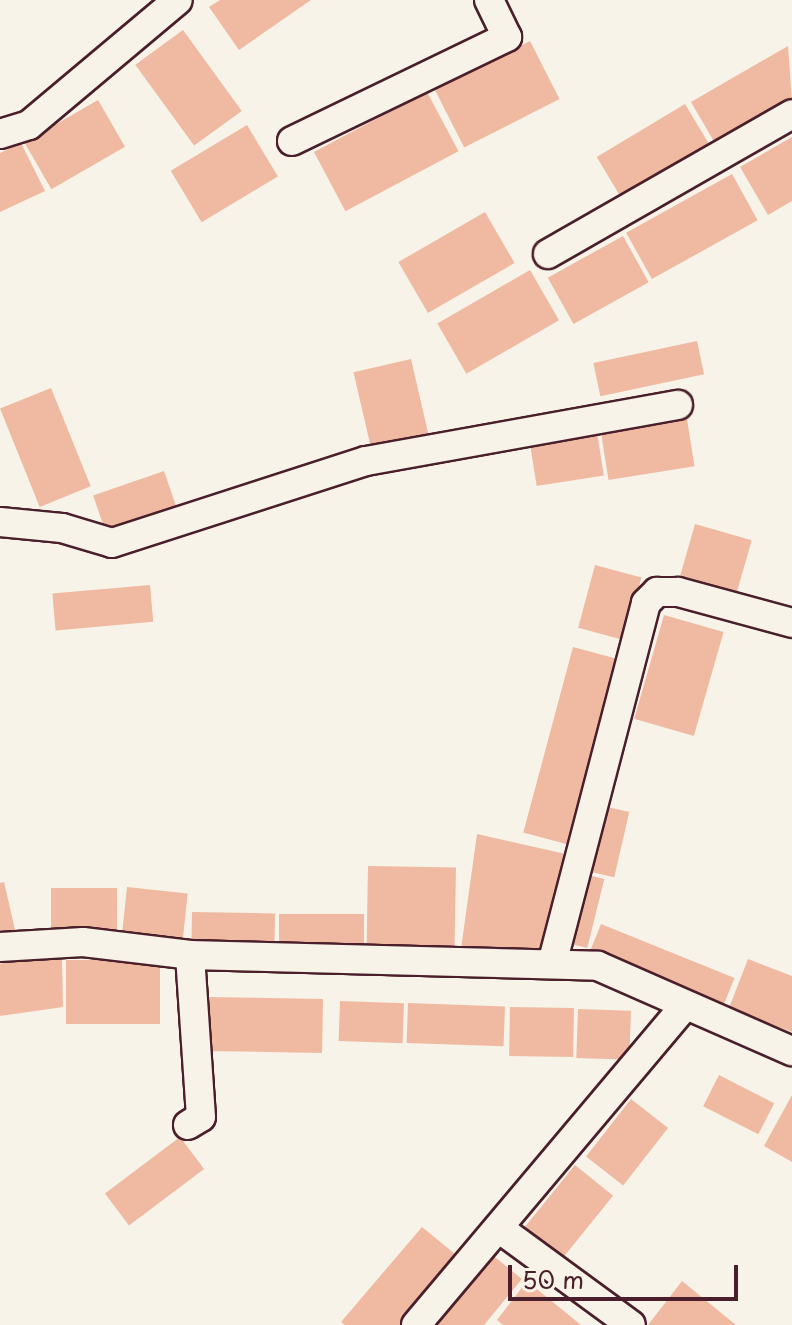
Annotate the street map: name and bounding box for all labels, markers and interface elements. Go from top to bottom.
scale bar [512,1249,742,1299]
text: 50 m [522,1261,584,1297]

